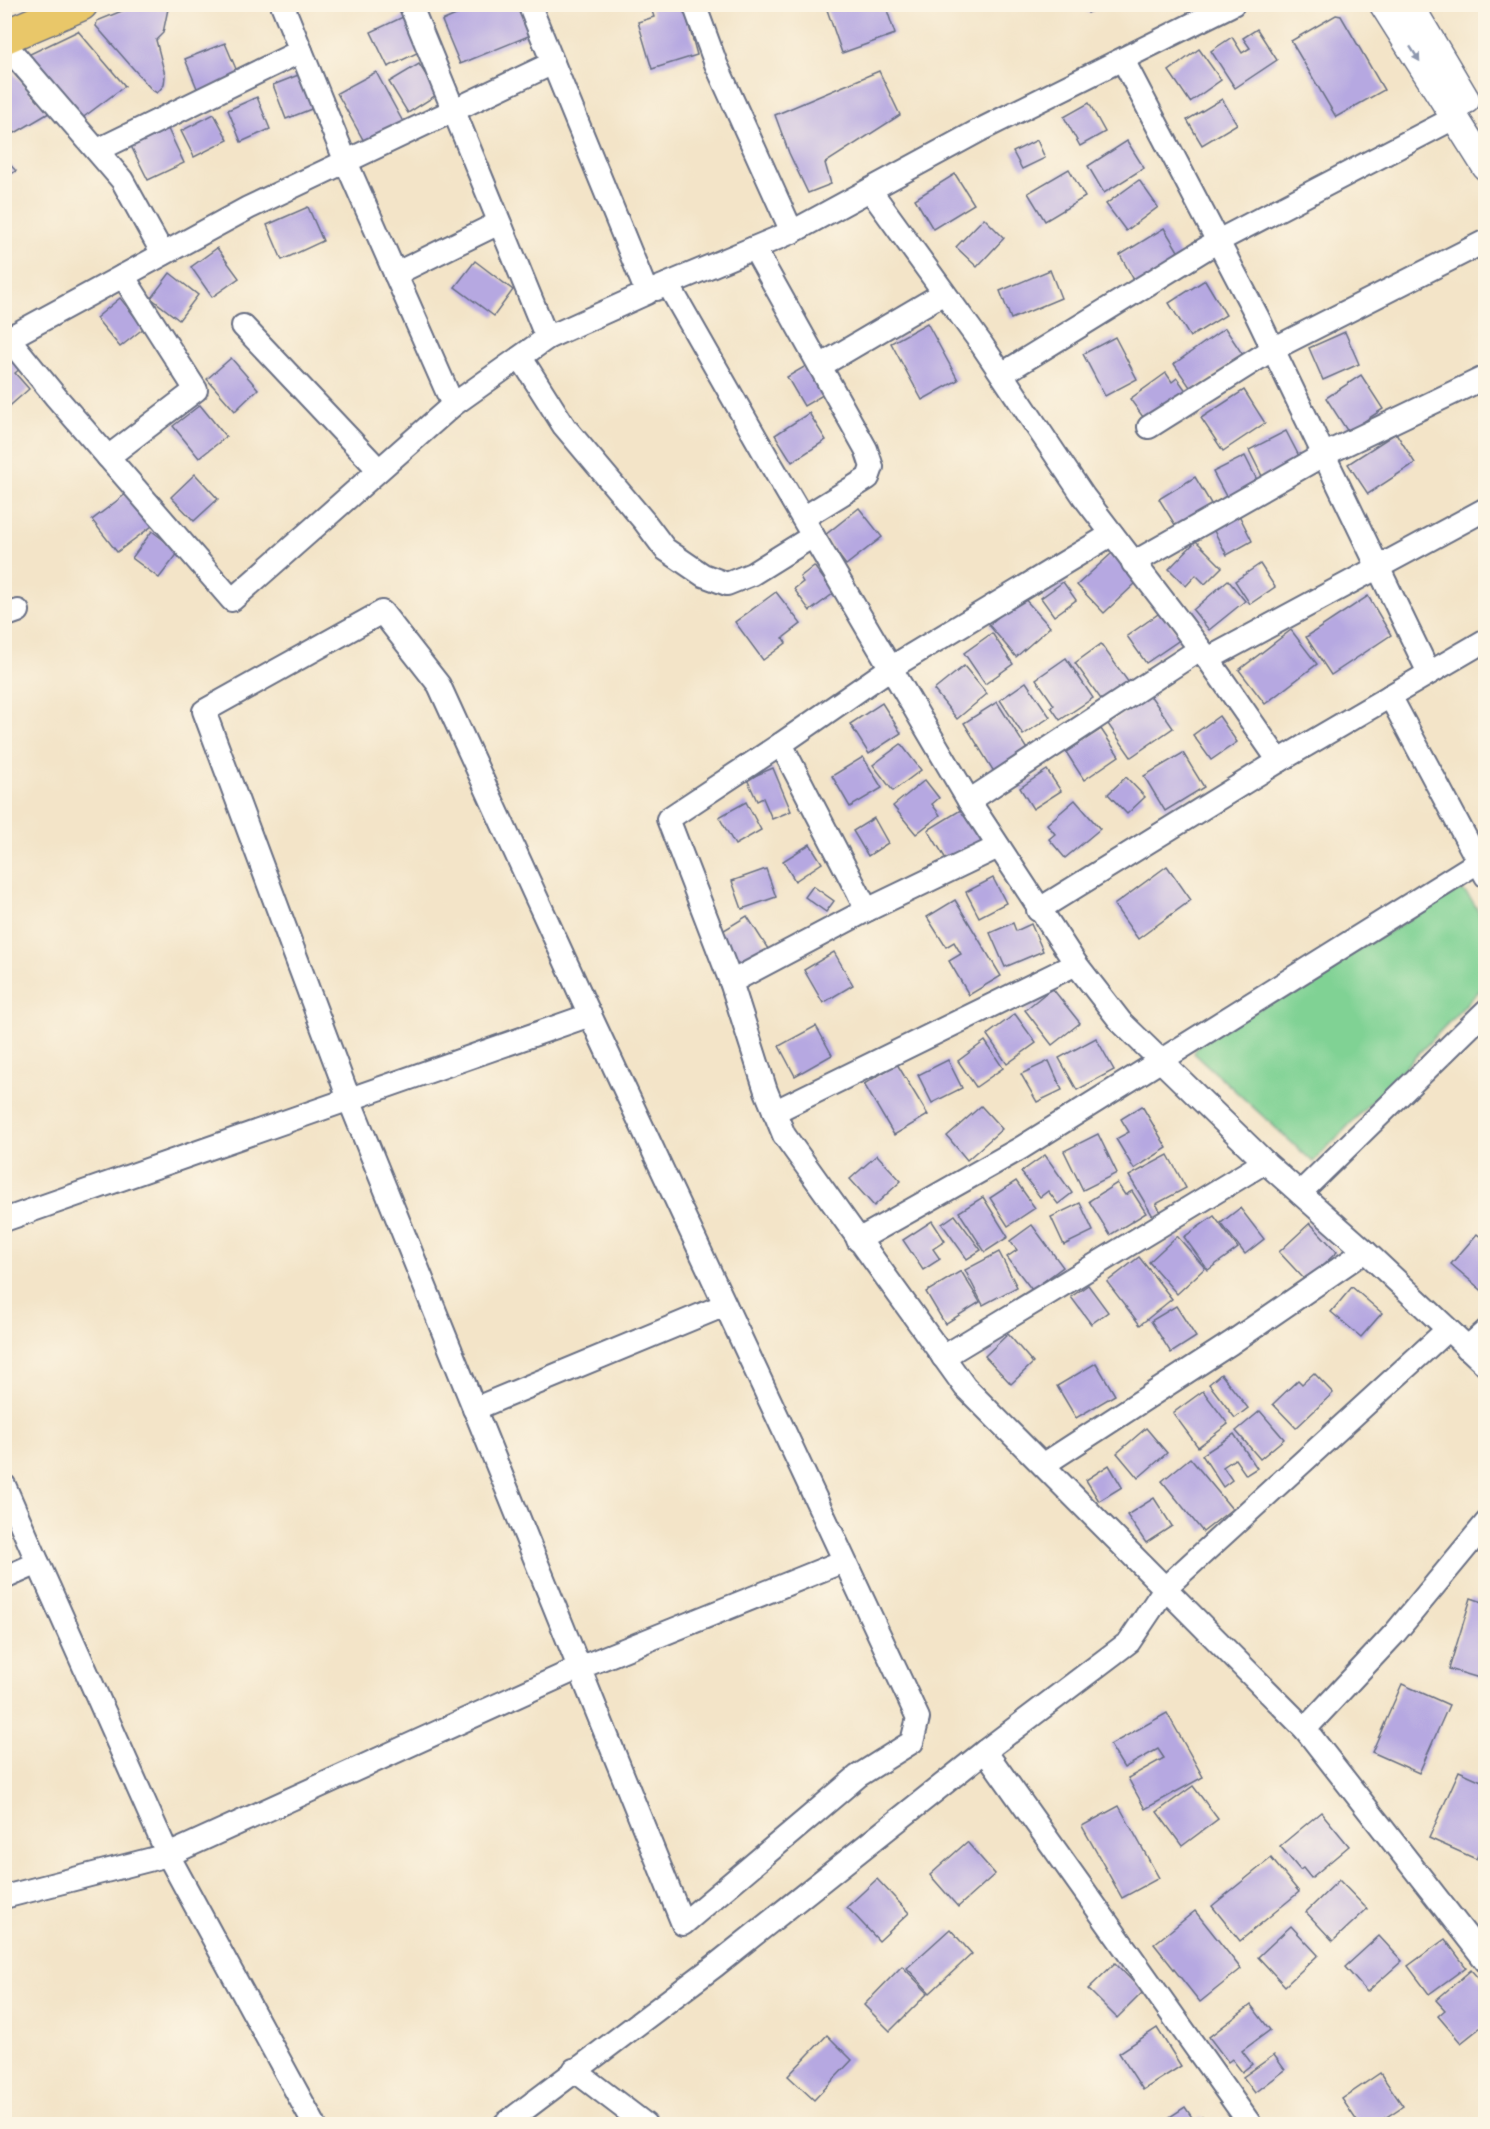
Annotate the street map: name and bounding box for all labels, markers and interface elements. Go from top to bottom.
one-way arrow [1409,45,1421,61]

